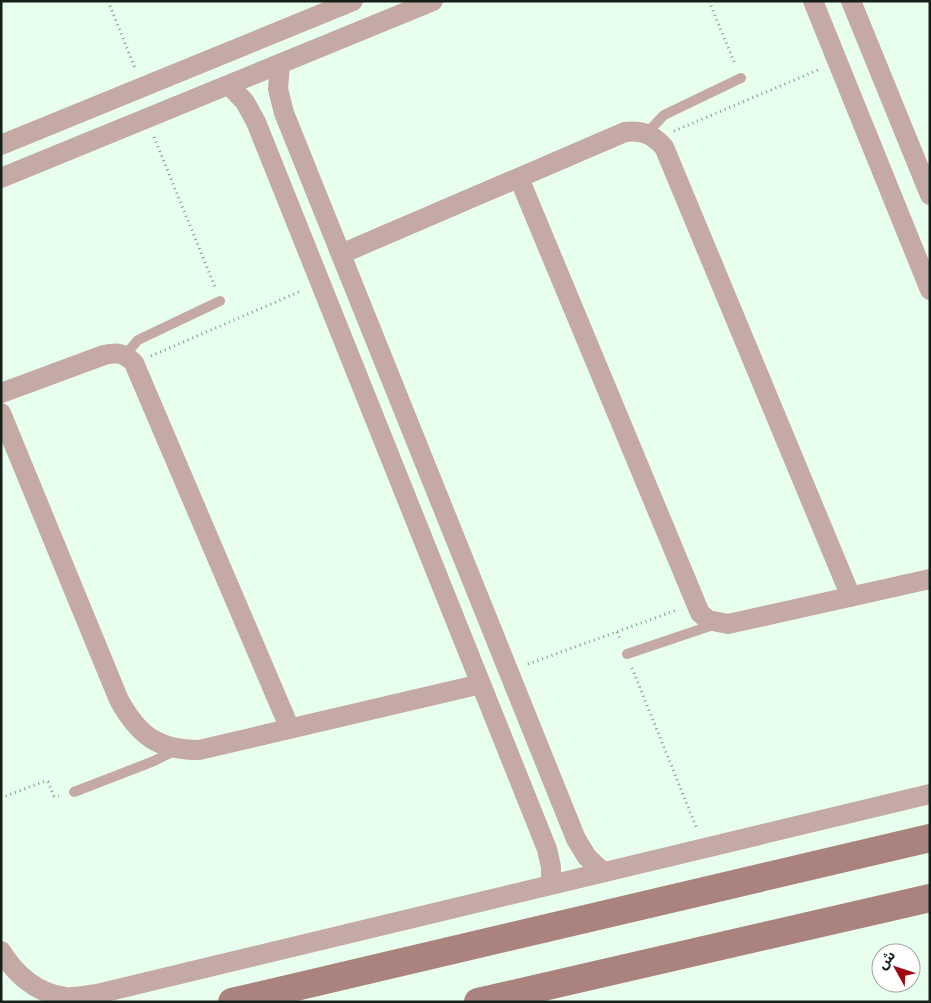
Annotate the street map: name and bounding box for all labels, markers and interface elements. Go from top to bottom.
north arrow [871,943,921,993]
text: ش [873,947,898,972]

